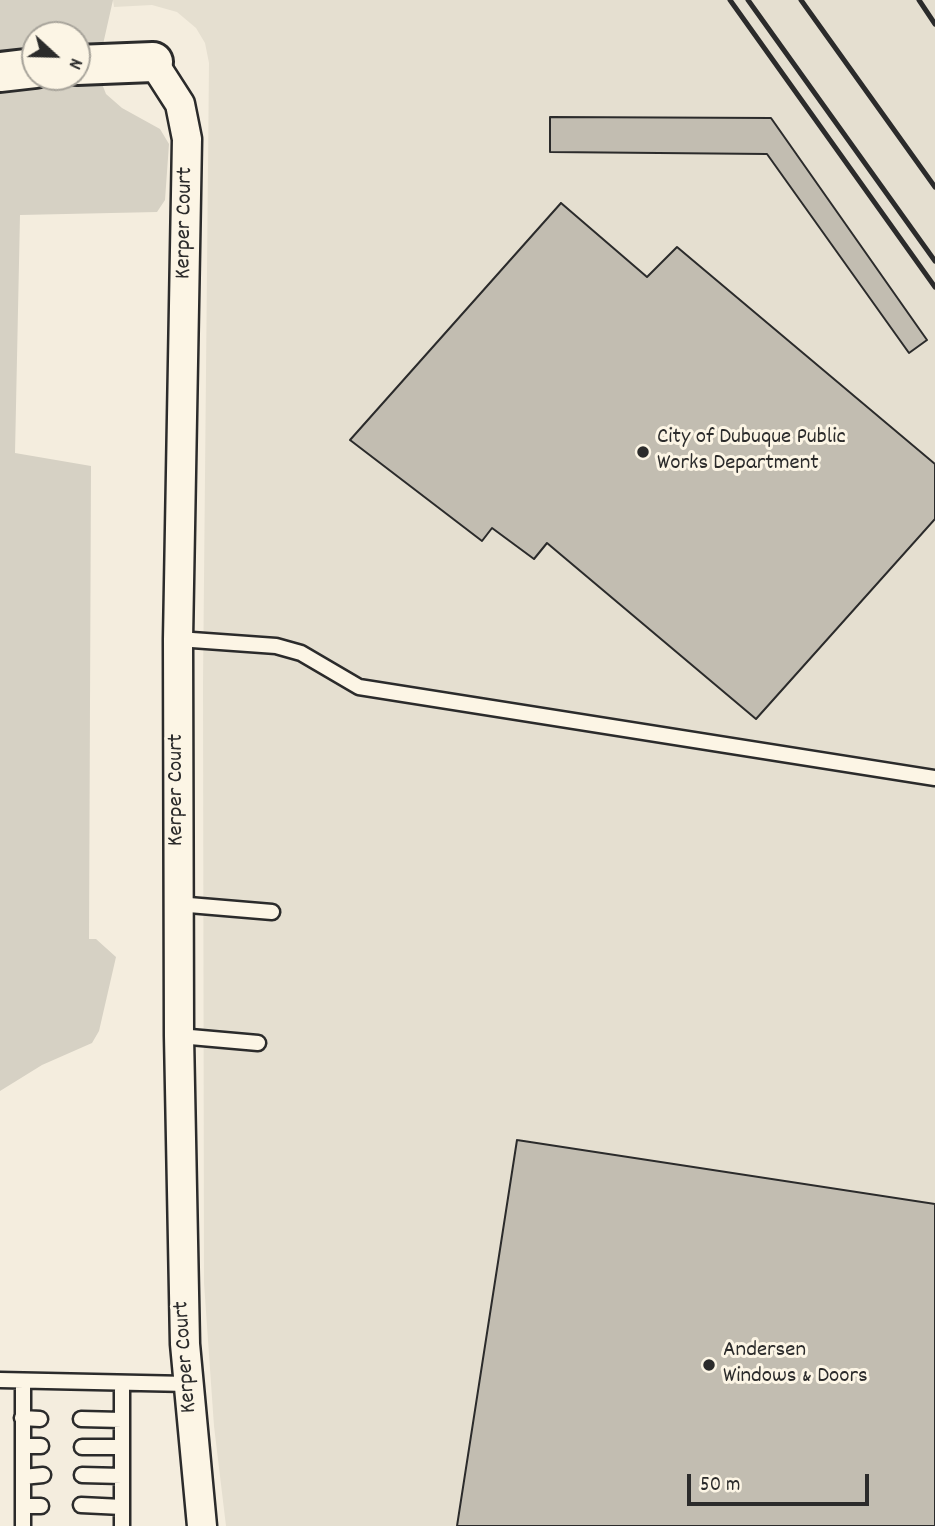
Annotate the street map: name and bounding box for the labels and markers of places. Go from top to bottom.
place label: City of Dubuque Public Works Department [657,425,846,479]
marker: City of Dubuque Public Works Department [635,444,651,460]
place label: Andersen Windows & Doors [723,1338,868,1392]
marker: Andersen Windows & Doors [701,1357,717,1373]

